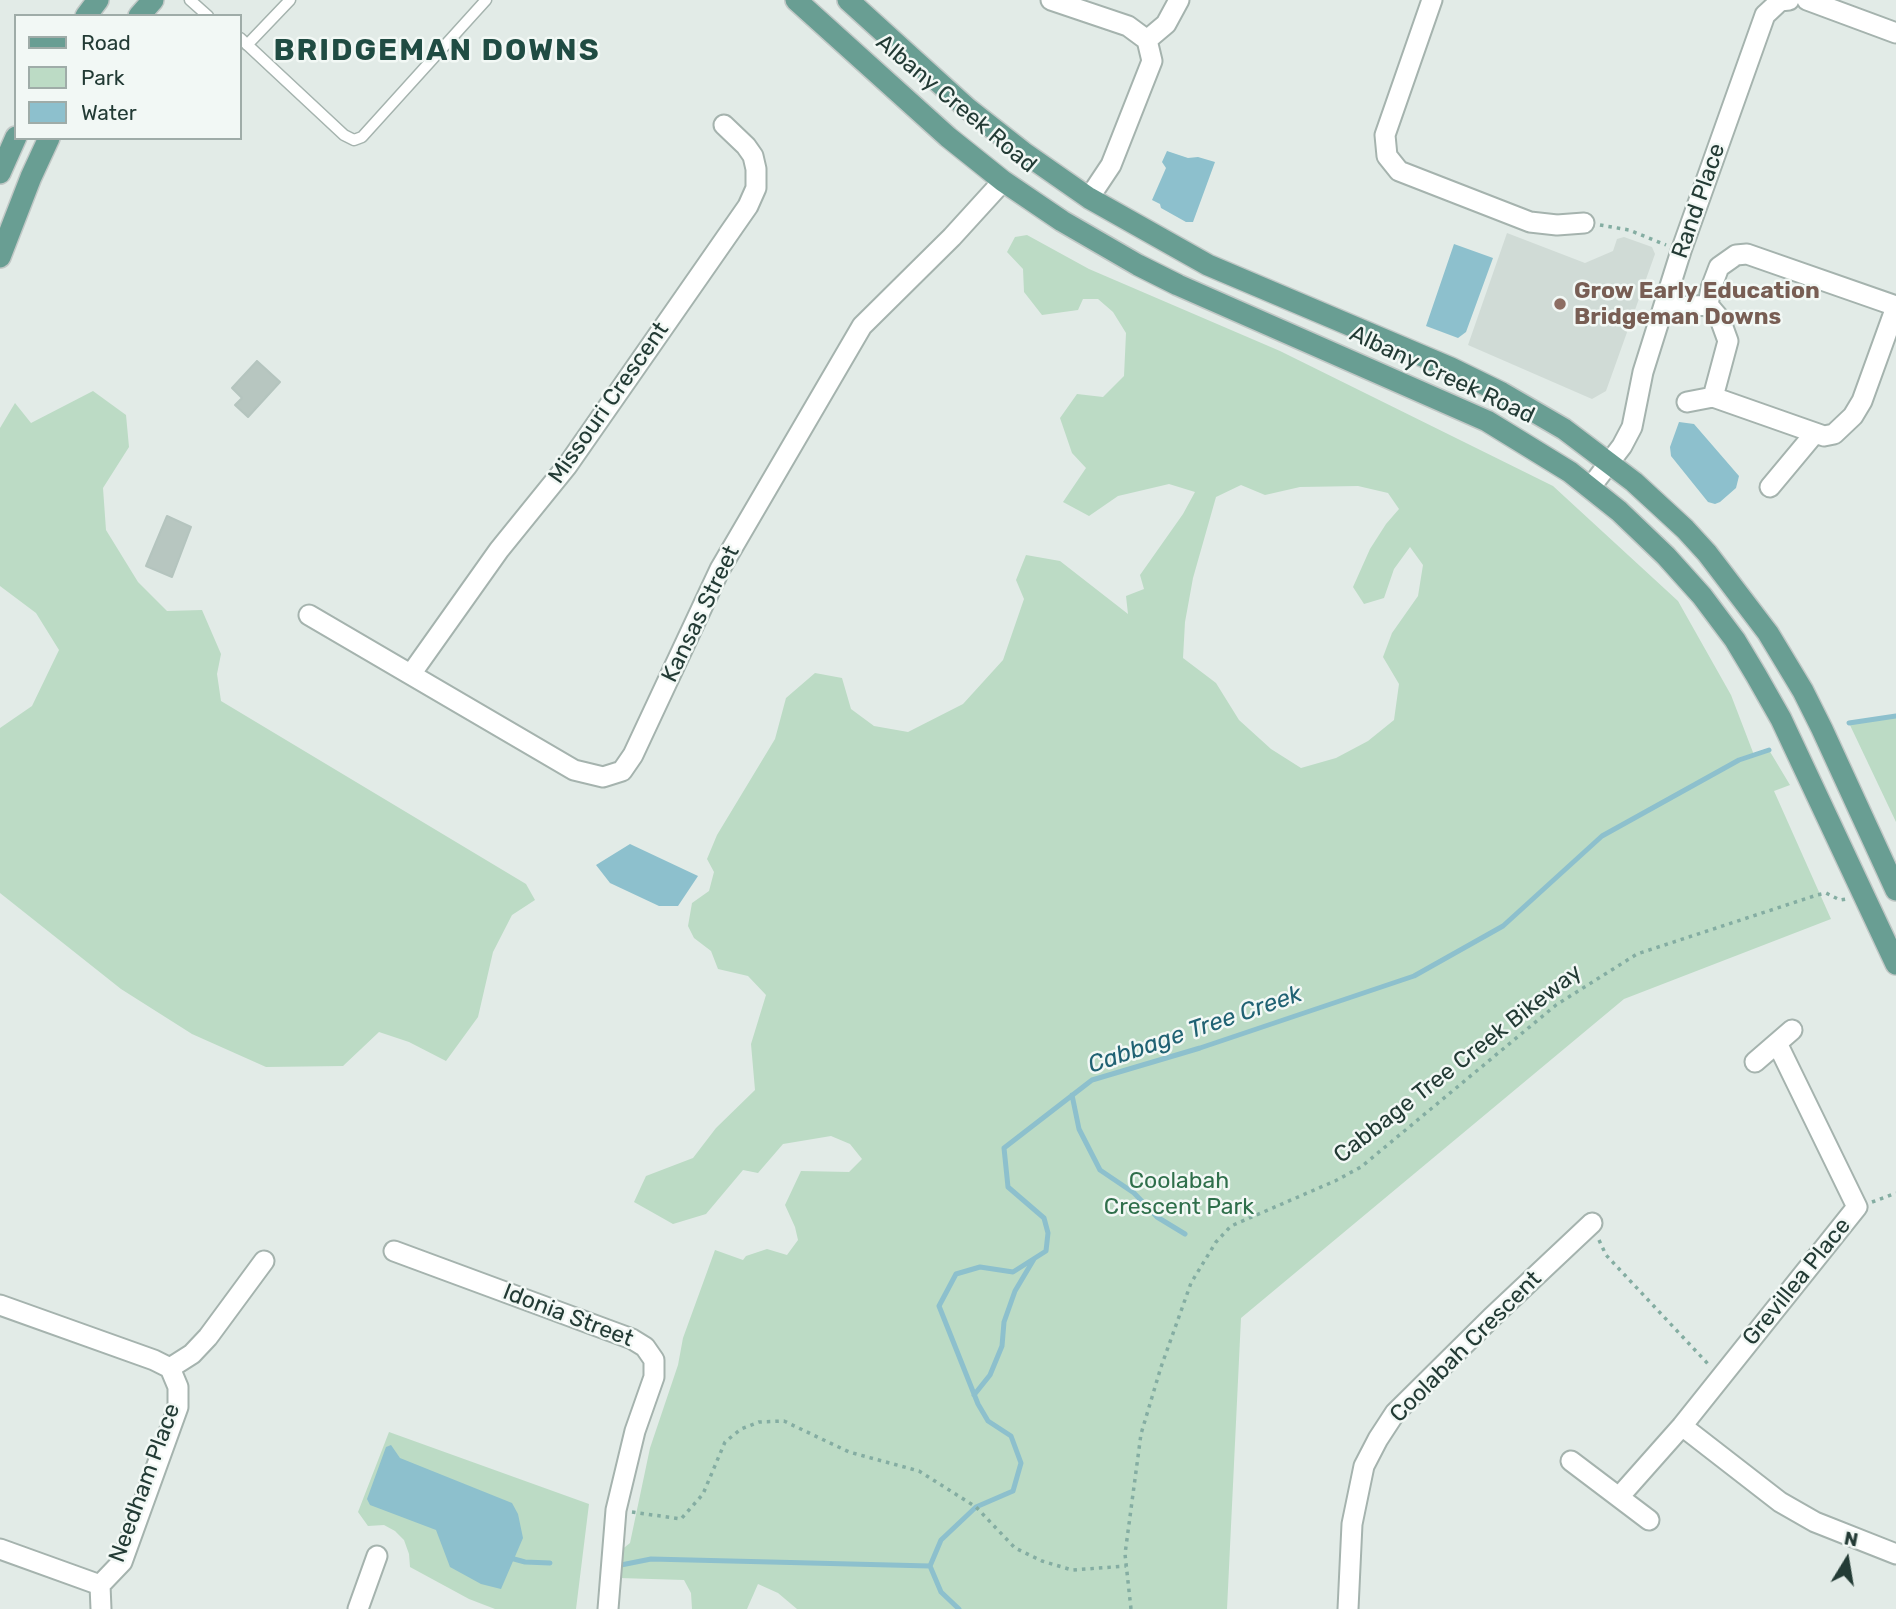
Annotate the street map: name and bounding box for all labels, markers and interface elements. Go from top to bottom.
legend [14,14,242,140]
street label: Albany Creek Road [870,29,1042,179]
text: Road [81,30,131,55]
district label: BRIDGEMAN DOWNS [275,33,599,69]
text: Park [81,65,125,90]
text: Water [81,100,137,125]
street label: Rand Place [1666,140,1732,262]
place label: Grow Early Education Bridgeman Downs [1574,277,1820,331]
marker: Grow Early Education Bridgeman Downs [1552,296,1568,312]
street label: Missouri Crescent [543,317,675,489]
street label: Albany Creek Road [1345,320,1539,430]
street label: Kansas Street [656,541,746,687]
street label: Cabbage Tree Creek Bikeway [1329,959,1587,1169]
water label: Cabbage Tree Creek [1084,980,1306,1080]
park label: Coolabah Crescent Park [1104,1167,1254,1221]
street label: Grevillea Place [1737,1213,1857,1351]
street label: Coolabah Crescent [1385,1266,1547,1428]
street label: Idonia Street [499,1278,637,1354]
street label: Needham Place [104,1400,186,1566]
north arrow [1812,1525,1882,1595]
text: N [1842,1526,1860,1551]

